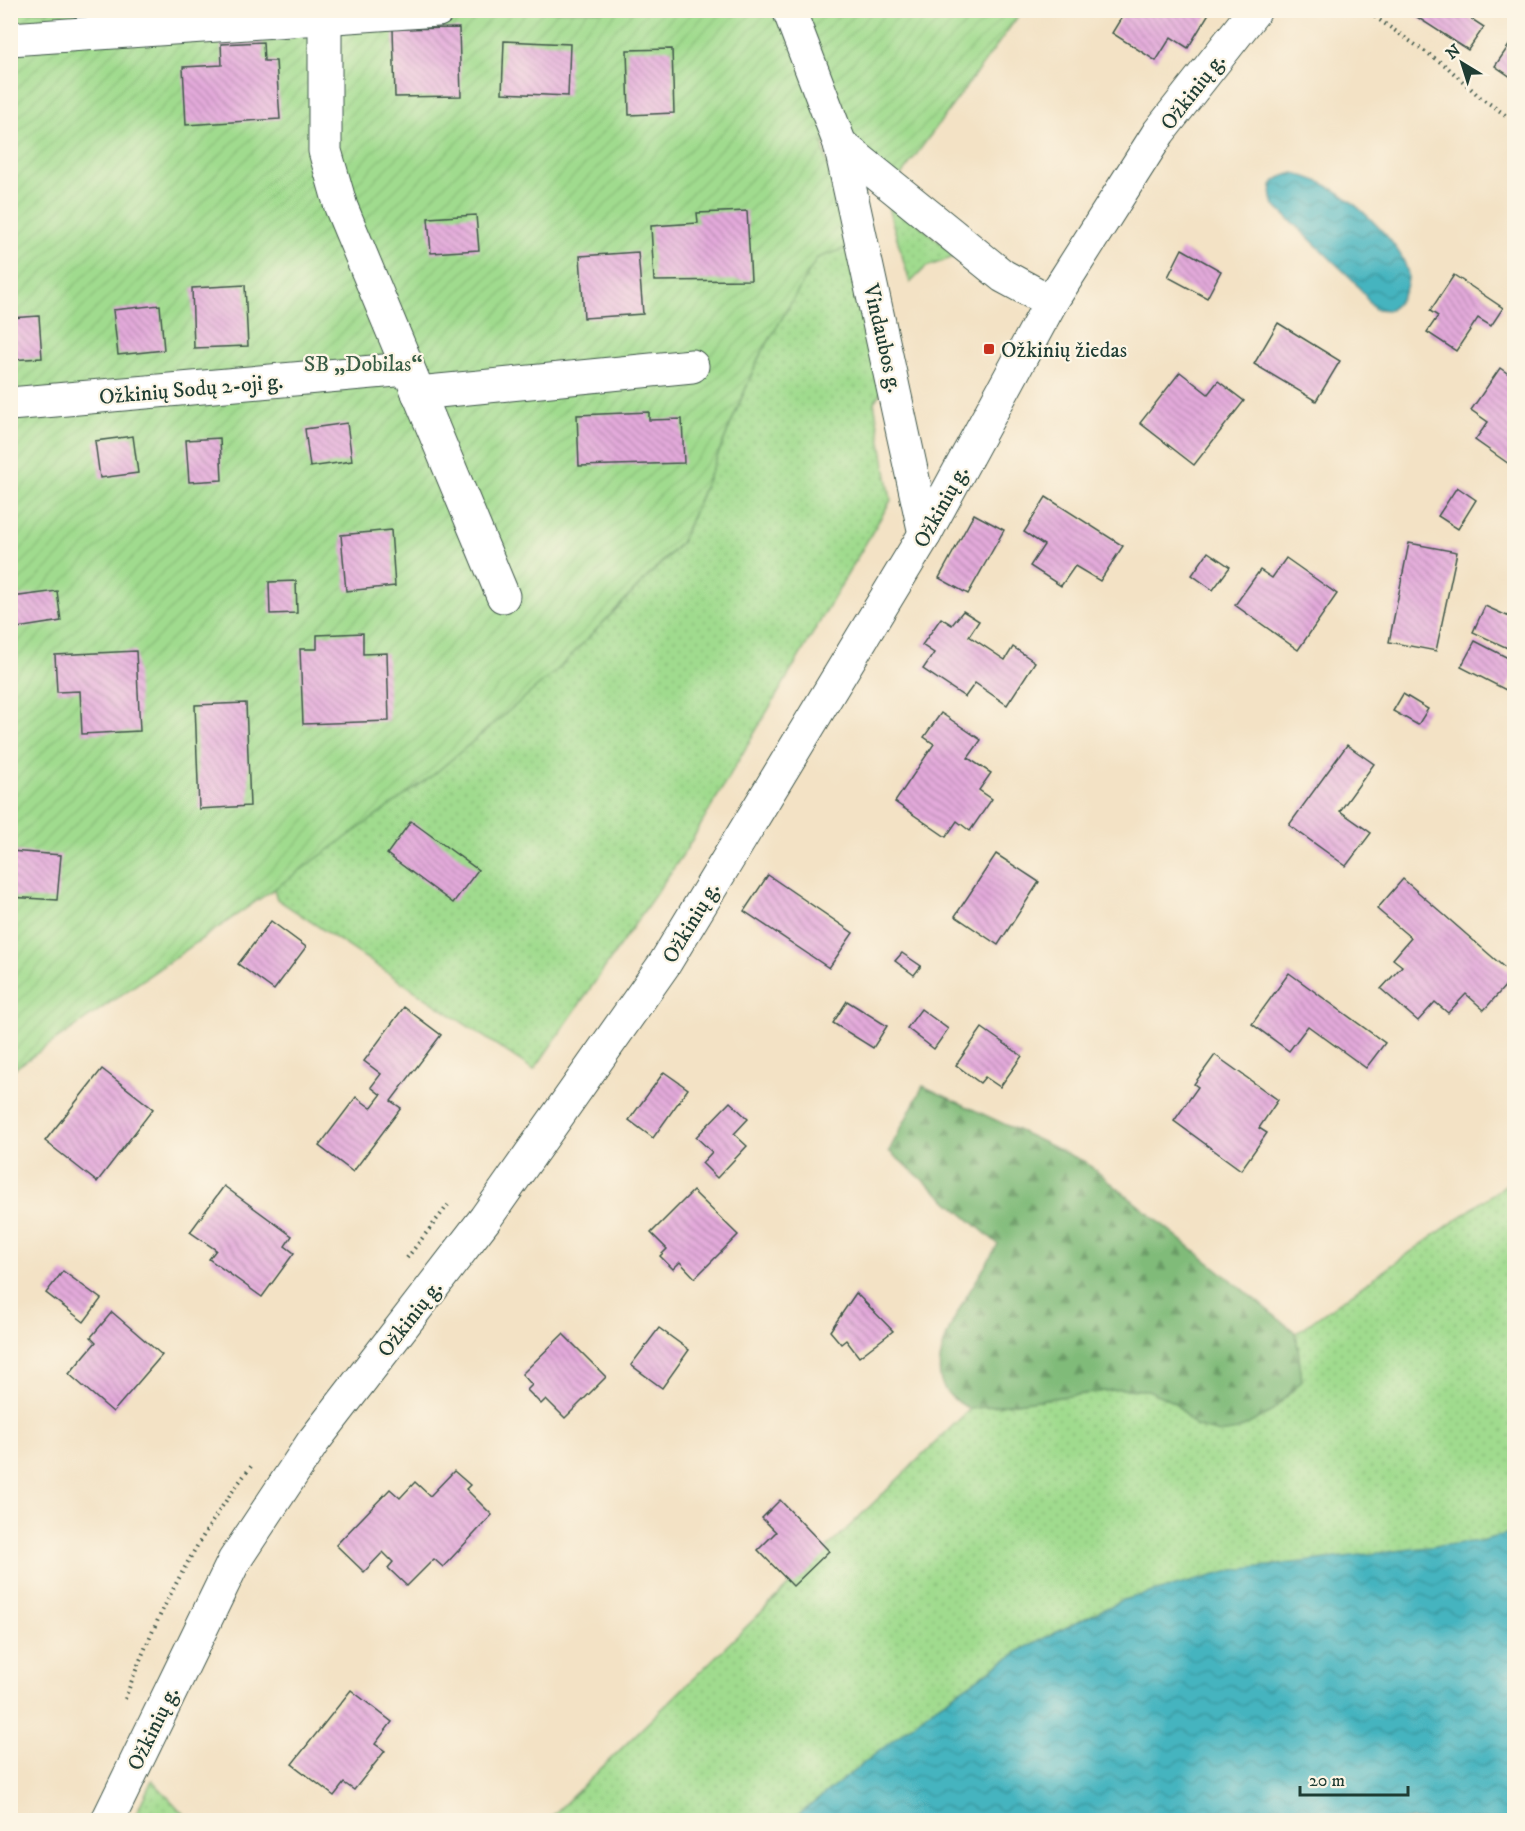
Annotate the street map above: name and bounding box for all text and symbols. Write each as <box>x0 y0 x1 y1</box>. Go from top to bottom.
north arrow <box>1432 33 1492 93</box>
text: N <box>1442 40 1465 64</box>
street label: Ožkinių g. <box>1155 48 1232 136</box>
street label: Vindaubos g. <box>857 280 908 395</box>
place label: Ožkinių žiedas <box>1001 337 1127 364</box>
marker: Ožkinių žiedas <box>982 342 996 356</box>
park label: SB „Dobilas“ <box>304 351 422 378</box>
street label: Ožkinių Sodų 2-oji g. <box>98 368 284 411</box>
street label: Ožkinių g. <box>908 461 975 553</box>
street label: Ožkinių g. <box>657 877 726 968</box>
street label: Ožkinių g. <box>372 1275 449 1363</box>
street label: Ožkinių g. <box>121 1682 185 1775</box>
scale bar <box>1300 1759 1408 1797</box>
text: 20 m <box>1309 1770 1345 1792</box>

